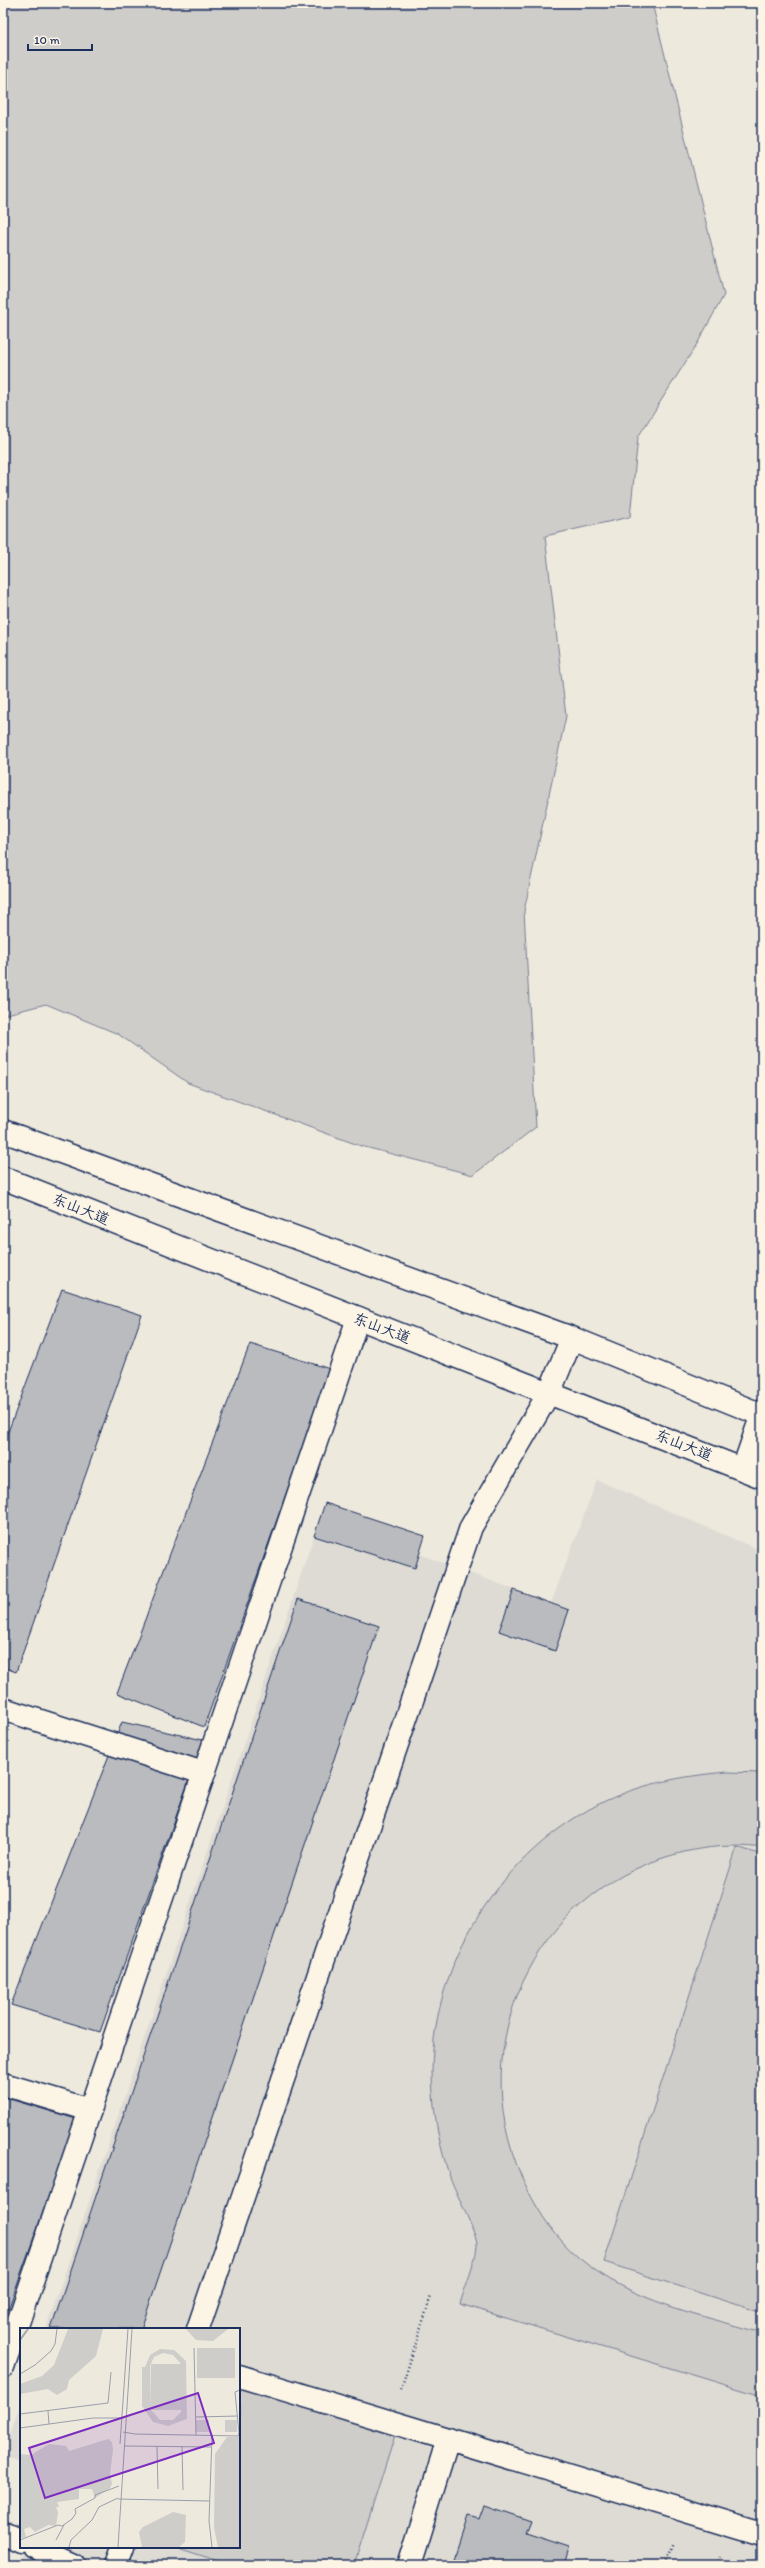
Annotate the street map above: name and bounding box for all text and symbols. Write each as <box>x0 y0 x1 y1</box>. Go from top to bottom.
scale bar <box>28 26 92 52</box>
text: 10 m <box>34 33 60 47</box>
street label: 东山大道 <box>50 1189 112 1229</box>
street label: 东山大道 <box>351 1309 413 1347</box>
street label: 东山大道 <box>653 1425 715 1465</box>
inset map <box>20 2328 240 2548</box>

